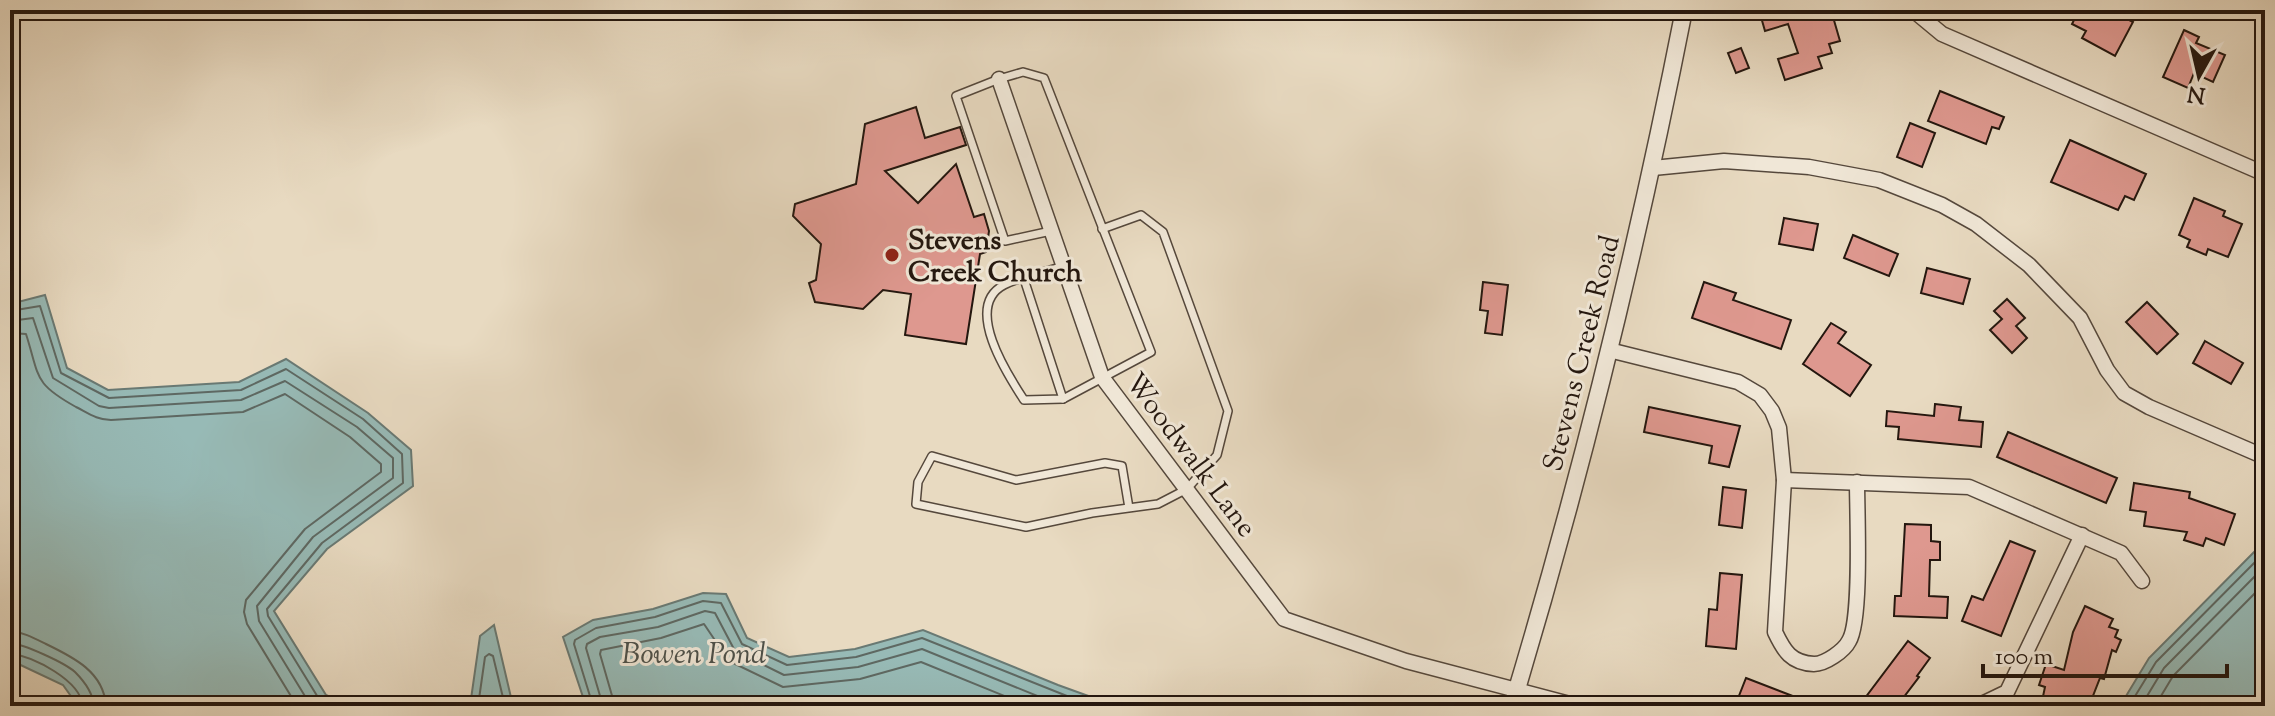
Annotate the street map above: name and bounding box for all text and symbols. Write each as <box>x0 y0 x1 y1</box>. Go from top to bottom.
north arrow <box>2159 36 2239 116</box>
text: N <box>2185 76 2208 110</box>
place label: Stevens Creek Church <box>908 222 1083 294</box>
street label: Stevens Creek Road <box>1534 231 1632 476</box>
marker: Stevens Creek Church <box>883 246 901 264</box>
street label: Woodwalk Lane <box>1114 365 1265 546</box>
scale bar <box>1983 628 2227 678</box>
water label: Bowen Pond <box>622 634 766 677</box>
text: 100 m <box>1995 641 2053 675</box>

